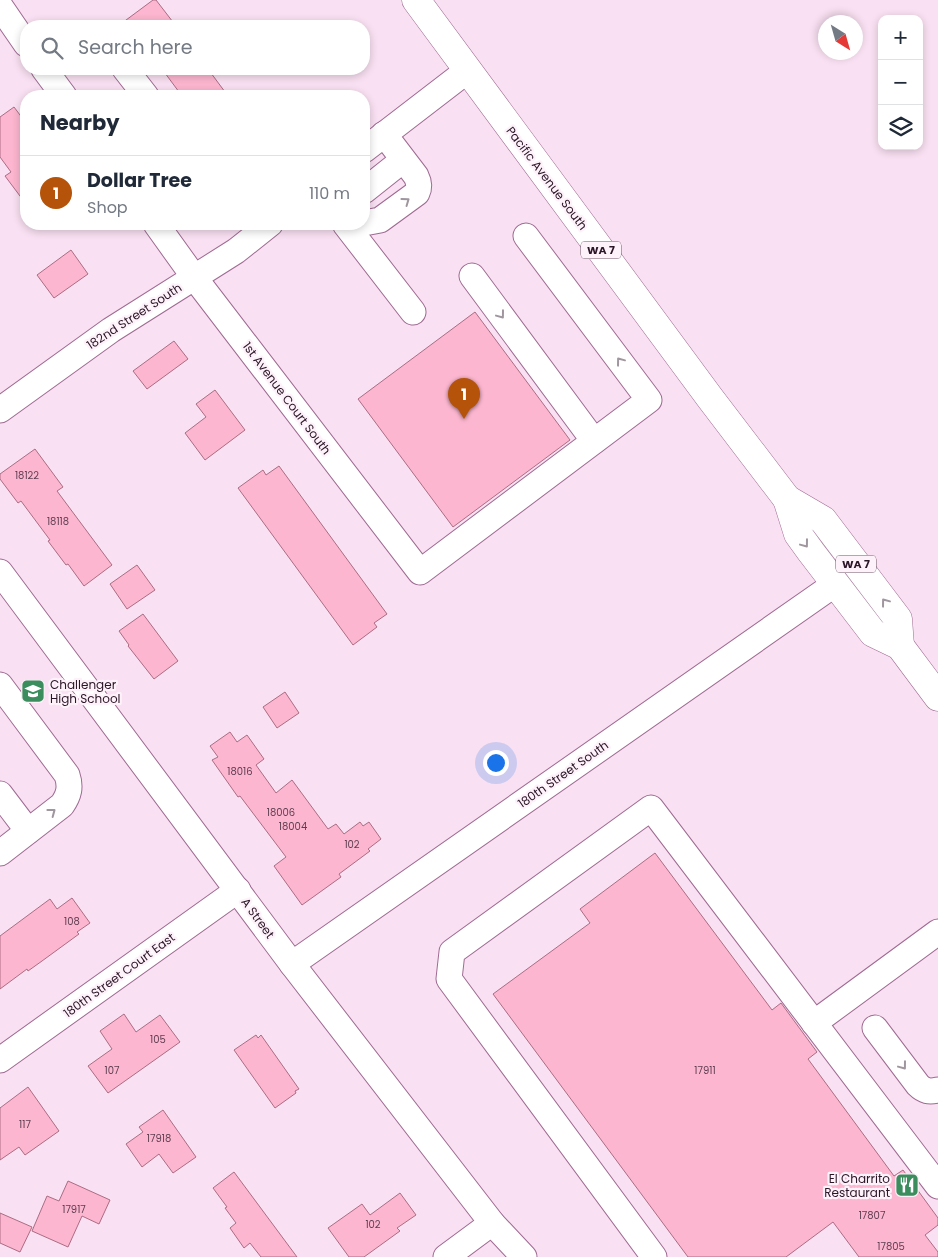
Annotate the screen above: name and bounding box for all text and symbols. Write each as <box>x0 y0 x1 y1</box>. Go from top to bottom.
north arrow <box>818 15 863 60</box>
map controls <box>878 15 923 150</box>
button: + <box>878 15 923 60</box>
search box <box>20 20 370 75</box>
icon: search <box>38 34 66 62</box>
text: Search here <box>78 34 192 61</box>
button: − <box>878 60 923 105</box>
button: layers <box>878 105 923 150</box>
text: Nearby <box>40 108 120 137</box>
street label: Pacific Avenue South <box>502 123 592 233</box>
text: Dollar Tree <box>87 167 192 194</box>
text: 1 <box>53 182 59 205</box>
text: 110 m <box>309 182 350 205</box>
text: Shop <box>87 196 128 219</box>
one-way arrow <box>400 198 410 207</box>
road number: WA 7 <box>581 242 621 258</box>
street label: 182nd Street South <box>83 279 185 353</box>
one-way arrow <box>495 309 504 319</box>
street label: 1st Avenue Court South <box>239 338 335 458</box>
one-way arrow <box>617 357 626 367</box>
pin: 1 <box>448 378 480 419</box>
house number: 18122 <box>15 468 39 483</box>
house number: 18118 <box>47 514 69 529</box>
one-way arrow <box>799 538 807 547</box>
road number: WA 7 <box>836 556 876 572</box>
one-way arrow <box>883 599 891 608</box>
place label: Challenger High School <box>50 676 121 707</box>
school or university icon: Challenger High School <box>20 678 46 704</box>
street label: 180th Street South <box>514 736 612 812</box>
your location <box>483 750 509 776</box>
house number: 18016 <box>227 764 253 779</box>
house number: 18006 <box>267 805 295 820</box>
one-way arrow <box>46 810 55 818</box>
house number: 18004 <box>279 819 307 834</box>
house number: 102 <box>344 837 360 852</box>
street label: A Street <box>237 894 279 942</box>
house number: 108 <box>64 914 80 929</box>
street label: 180th Street Court East <box>60 929 178 1021</box>
house number: 105 <box>150 1032 166 1047</box>
one-way arrow <box>898 1060 906 1069</box>
house number: 107 <box>105 1063 120 1078</box>
house number: 17911 <box>694 1063 716 1078</box>
house number: 117 <box>19 1117 31 1132</box>
house number: 17918 <box>147 1131 171 1146</box>
place label: El Charrito Restaurant <box>824 1170 890 1201</box>
restaurant icon: El Charrito Restaurant <box>894 1172 920 1198</box>
house number: 17917 <box>62 1202 86 1217</box>
house number: 17807 <box>859 1208 886 1223</box>
house number: 102 <box>365 1217 381 1232</box>
house number: 17805 <box>877 1239 905 1254</box>

